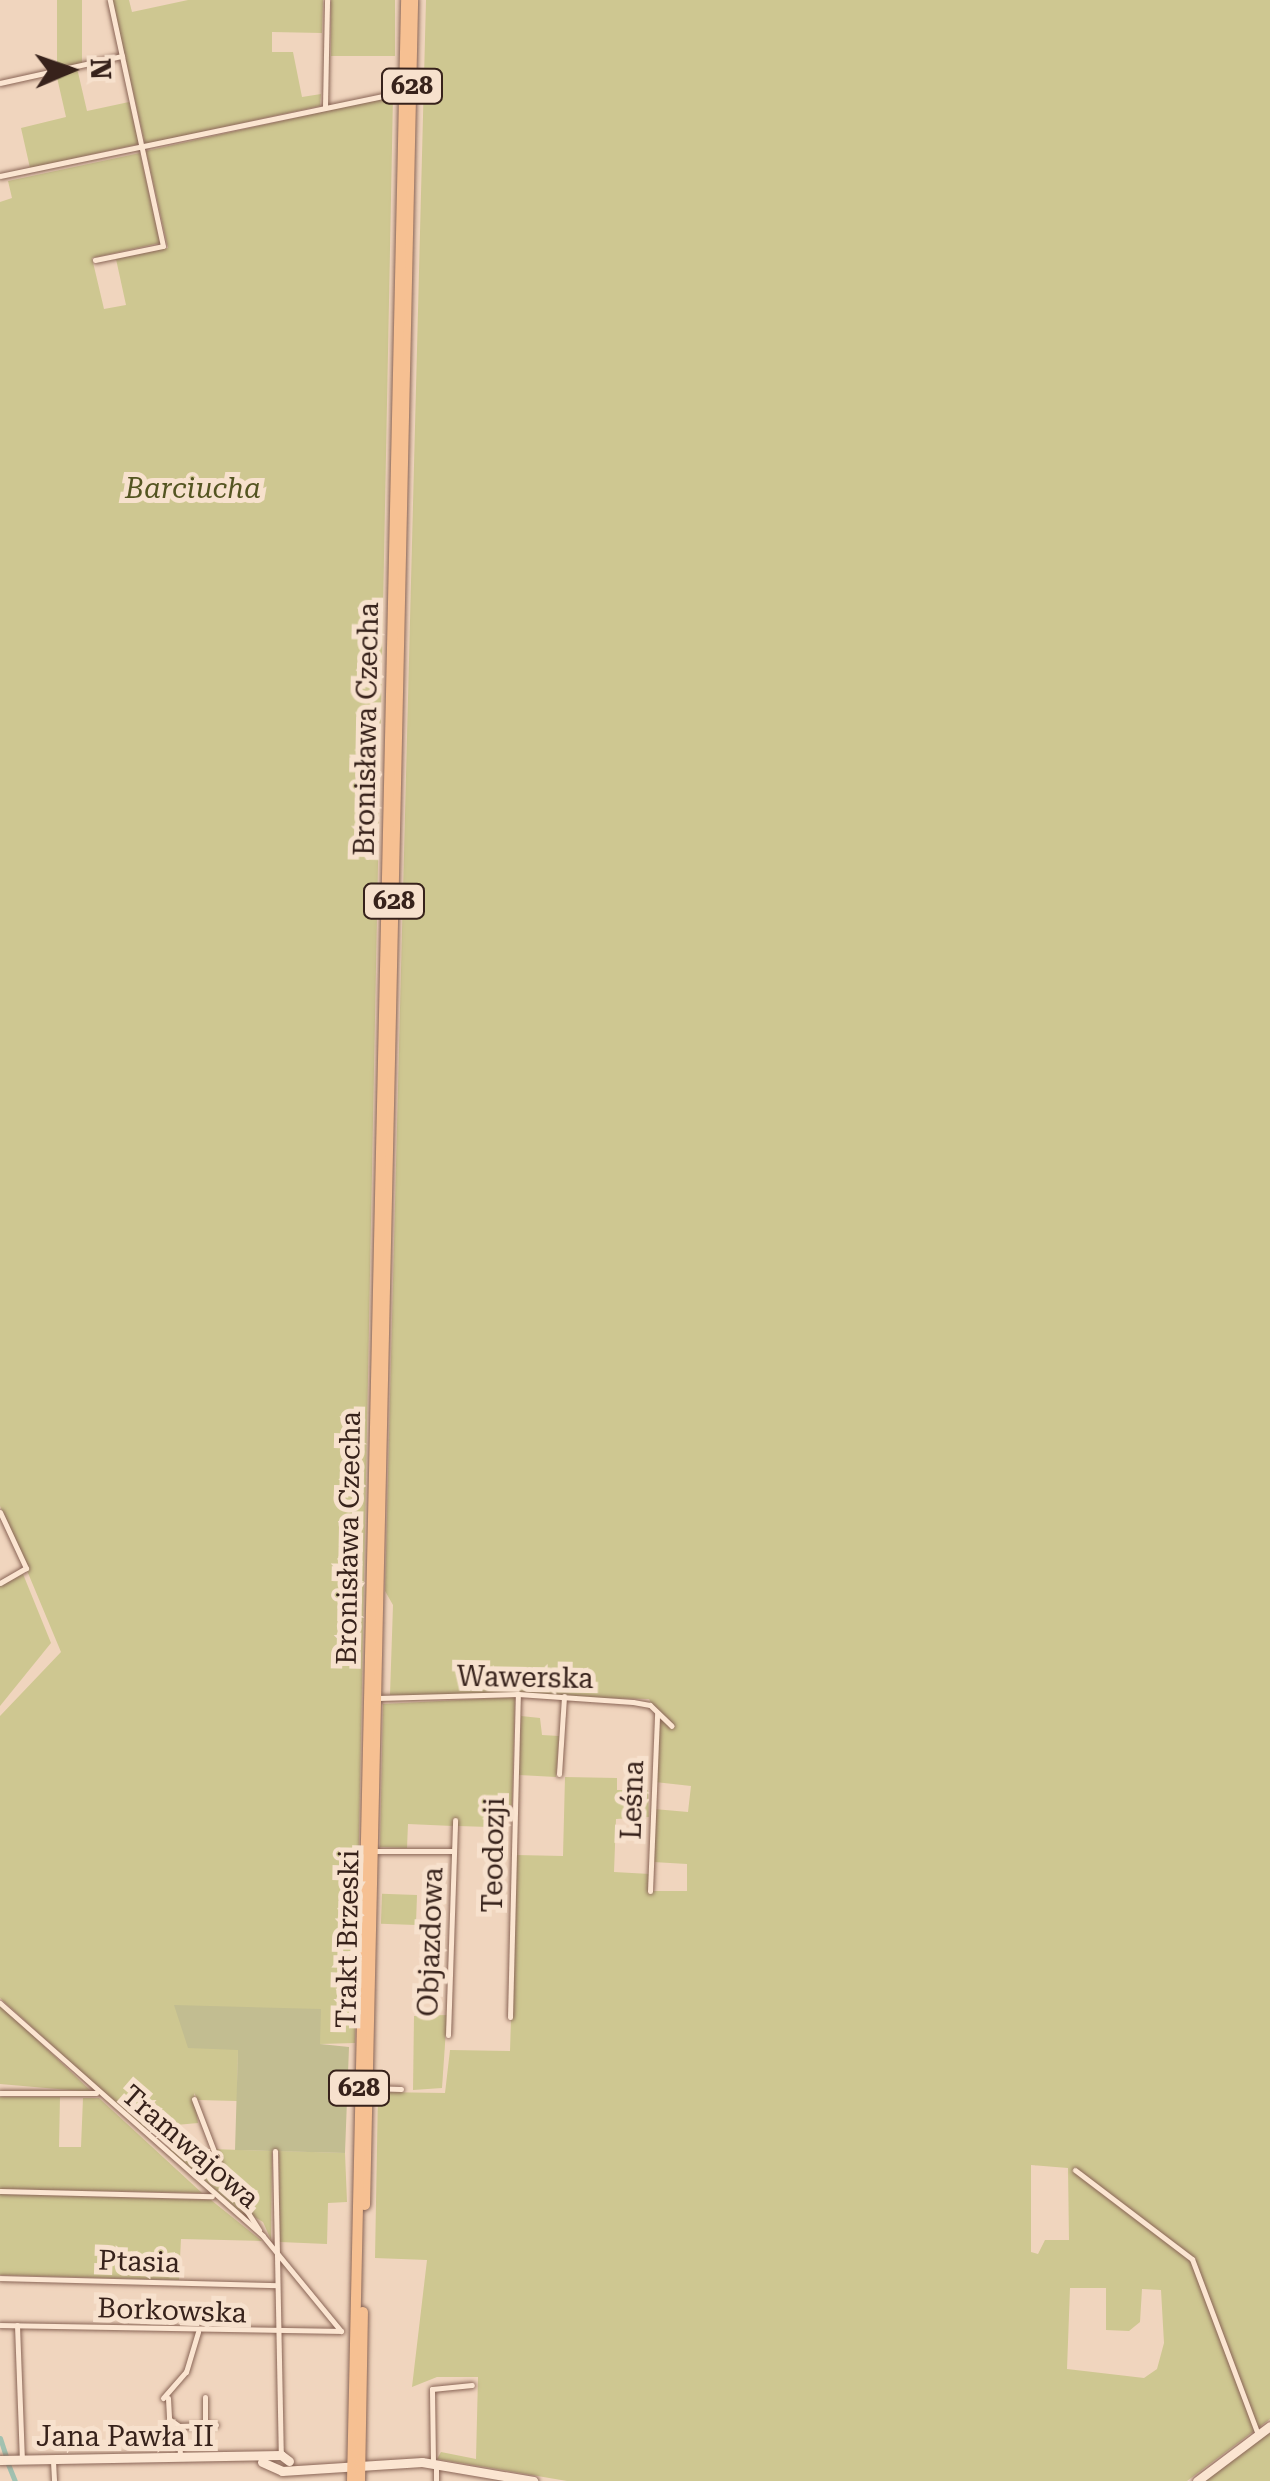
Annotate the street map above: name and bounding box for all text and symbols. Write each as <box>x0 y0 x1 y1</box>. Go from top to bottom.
north arrow <box>20 20 120 120</box>
text: N <box>84 58 117 80</box>
road number: 628 <box>380 66 444 106</box>
park label: Barciucha <box>125 472 261 506</box>
street label: Bronisława Czecha <box>348 602 386 856</box>
road number: 628 <box>362 881 426 921</box>
street label: Bronisława Czecha <box>330 1411 368 1665</box>
street label: Wawerska <box>456 1660 594 1696</box>
street label: Leśna <box>615 1760 651 1840</box>
street label: Teodozji <box>476 1797 512 1913</box>
street label: Trakt Brzeski <box>330 1849 366 2029</box>
street label: Objazdowa <box>412 1867 450 2017</box>
road number: 628 <box>326 2068 392 2108</box>
street label: Tramwajowa <box>114 2078 266 2216</box>
street label: Ptasia <box>98 2244 180 2280</box>
street label: Borkowska <box>97 2292 247 2330</box>
street label: Jana Pawła II <box>36 2420 214 2454</box>

